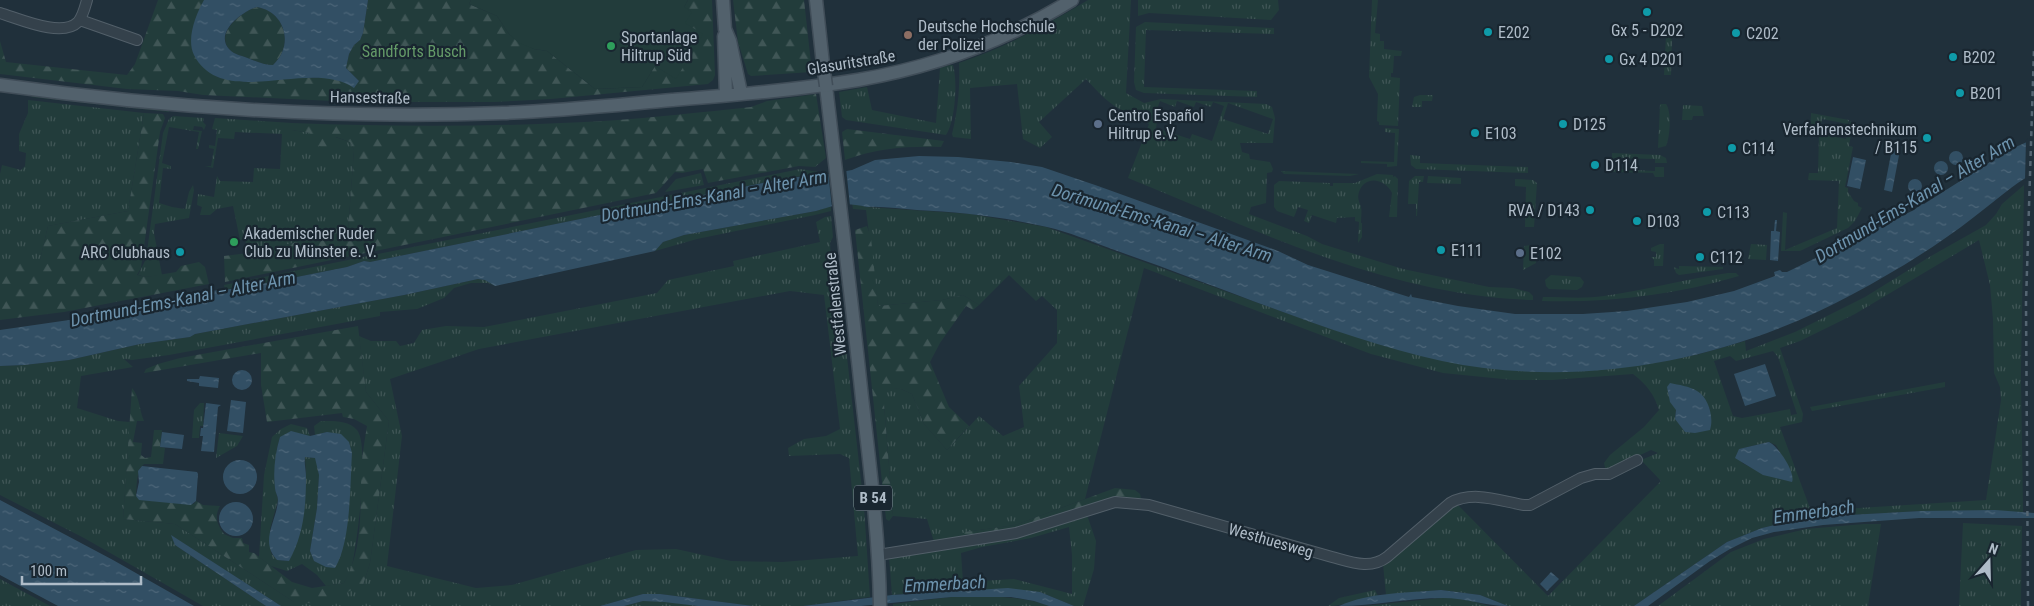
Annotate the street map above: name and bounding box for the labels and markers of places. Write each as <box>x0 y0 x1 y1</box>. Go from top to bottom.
marker: Gx 5 - D202 <box>1641 6 1653 18</box>
place label: Deutsche Hochschule der Polizei <box>918 17 1055 54</box>
place label: Gx 5 - D202 <box>1611 21 1683 40</box>
place label: E202 <box>1498 23 1530 42</box>
place label: C202 <box>1746 24 1779 43</box>
marker: E202 <box>1482 26 1494 38</box>
marker: C202 <box>1730 27 1742 39</box>
place label: Sportanlage Hiltrup Süd <box>621 28 697 65</box>
marker: Deutsche Hochschule der Polizei <box>902 29 914 41</box>
marker: Sportanlage Hiltrup Süd <box>605 40 617 52</box>
place label: B202 <box>1963 48 1996 67</box>
place label: Gx 4 D201 <box>1619 50 1684 69</box>
marker: B202 <box>1947 51 1959 63</box>
marker: Gx 4 D201 <box>1603 53 1615 65</box>
place label: B201 <box>1970 84 2002 103</box>
marker: B201 <box>1954 87 1966 99</box>
place label: Centro Español Hiltrup e.V. <box>1108 106 1204 143</box>
place label: D125 <box>1573 115 1606 134</box>
marker: Centro Español Hiltrup e.V. <box>1092 118 1104 130</box>
marker: D125 <box>1557 118 1569 130</box>
place label: Verfahrenstechnikum / B115 <box>1782 120 1917 157</box>
place label: E103 <box>1485 124 1517 143</box>
marker: E103 <box>1469 127 1481 139</box>
marker: Verfahrenstechnikum / B115 <box>1921 132 1933 144</box>
place label: C114 <box>1742 139 1775 158</box>
marker: C114 <box>1726 142 1738 154</box>
place label: D114 <box>1605 156 1638 175</box>
marker: D114 <box>1589 159 1601 171</box>
place label: RVA / D143 <box>1508 201 1580 220</box>
place label: C113 <box>1717 203 1750 222</box>
marker: RVA / D143 <box>1584 204 1596 216</box>
marker: C113 <box>1701 206 1713 218</box>
place label: D103 <box>1647 212 1680 231</box>
marker: D103 <box>1631 215 1643 227</box>
place label: Akademischer Ruder Club zu Münster e. V. <box>244 224 377 261</box>
marker: Akademischer Ruder Club zu Münster e. V. <box>228 236 240 248</box>
place label: E111 <box>1451 241 1483 260</box>
place label: ARC Clubhaus <box>81 243 170 262</box>
marker: E111 <box>1435 244 1447 256</box>
place label: E102 <box>1530 244 1562 263</box>
marker: ARC Clubhaus <box>174 246 186 258</box>
marker: E102 <box>1514 247 1526 259</box>
place label: C112 <box>1710 248 1743 267</box>
marker: C112 <box>1694 251 1706 263</box>

